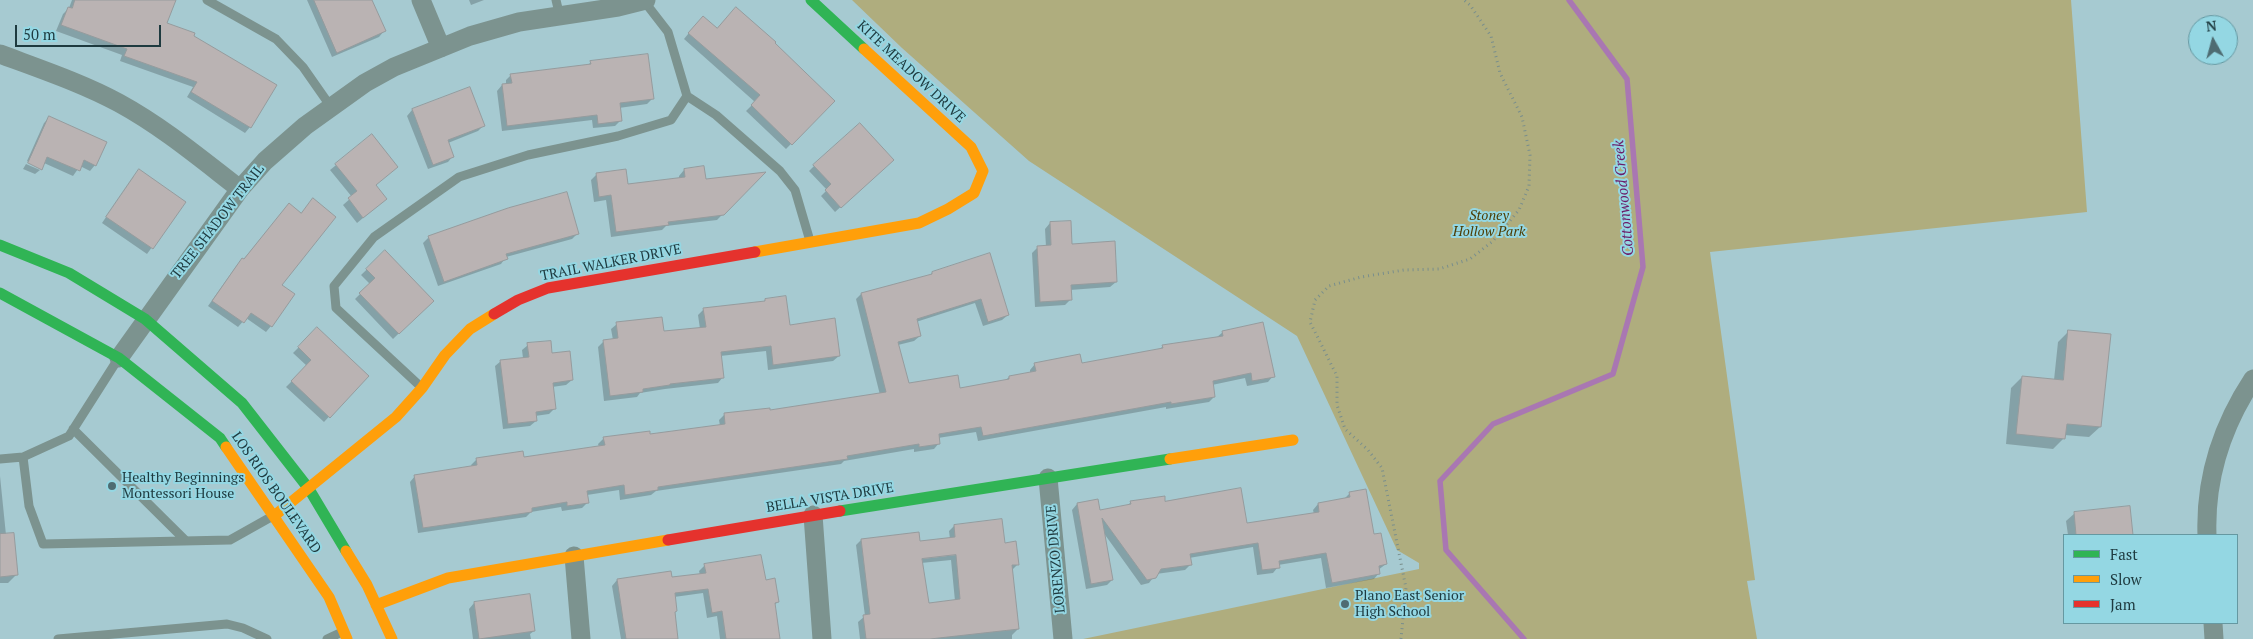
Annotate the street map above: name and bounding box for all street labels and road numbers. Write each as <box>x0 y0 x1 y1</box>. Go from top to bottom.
street label: KITE MEADOW DRIVE <box>853 17 969 127</box>
street label: TREE SHADOW TRAIL <box>168 161 268 283</box>
street label: TRAIL WALKER DRIVE <box>539 241 683 285</box>
street label: LOS RIOS BOULEVARD <box>228 429 324 557</box>
street label: BELLA VISTA DRIVE <box>765 480 895 516</box>
street label: LORENZO DRIVE <box>1043 504 1069 614</box>

